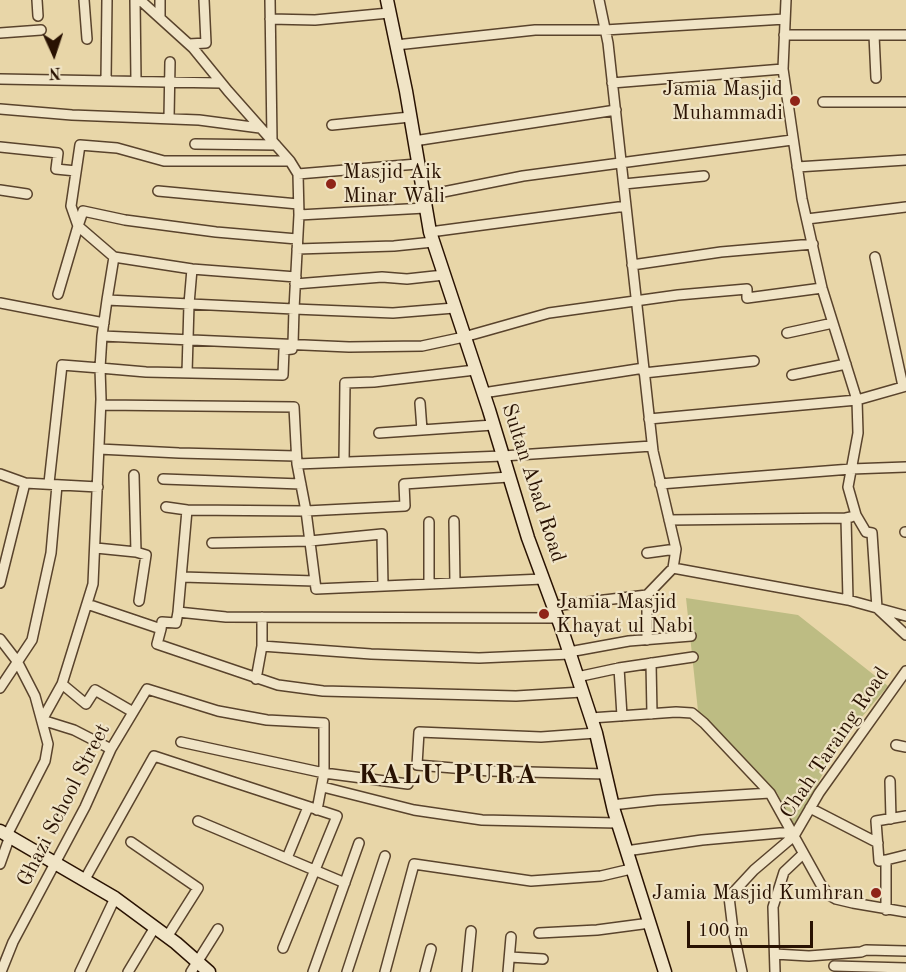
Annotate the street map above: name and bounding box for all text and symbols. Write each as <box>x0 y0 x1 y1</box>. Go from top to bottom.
north arrow <box>24 24 84 84</box>
text: N <box>48 64 61 80</box>
place label: Jamia Masjid Muhammadi <box>662 76 783 126</box>
marker: Jamia Masjid Muhammadi <box>788 94 802 108</box>
place label: Masjid Aik Minar Wali <box>343 159 445 209</box>
marker: Masjid Aik Minar Wali <box>324 177 338 191</box>
street label: Sultan Abad Road <box>495 400 571 566</box>
place label: Jamia Masjid Khayat ul Nabi <box>556 589 693 639</box>
marker: Jamia Masjid Khayat ul Nabi <box>537 607 551 621</box>
street label: Chah Taraing Road <box>775 662 895 824</box>
street label: Ghazi School Street <box>12 719 116 891</box>
district label: KALU PURA <box>358 760 538 792</box>
place label: Jamia Masjid Kumhran <box>652 880 864 906</box>
marker: Jamia Masjid Kumhran <box>869 886 883 900</box>
scale bar <box>690 909 816 947</box>
text: 100 m <box>698 922 749 940</box>

